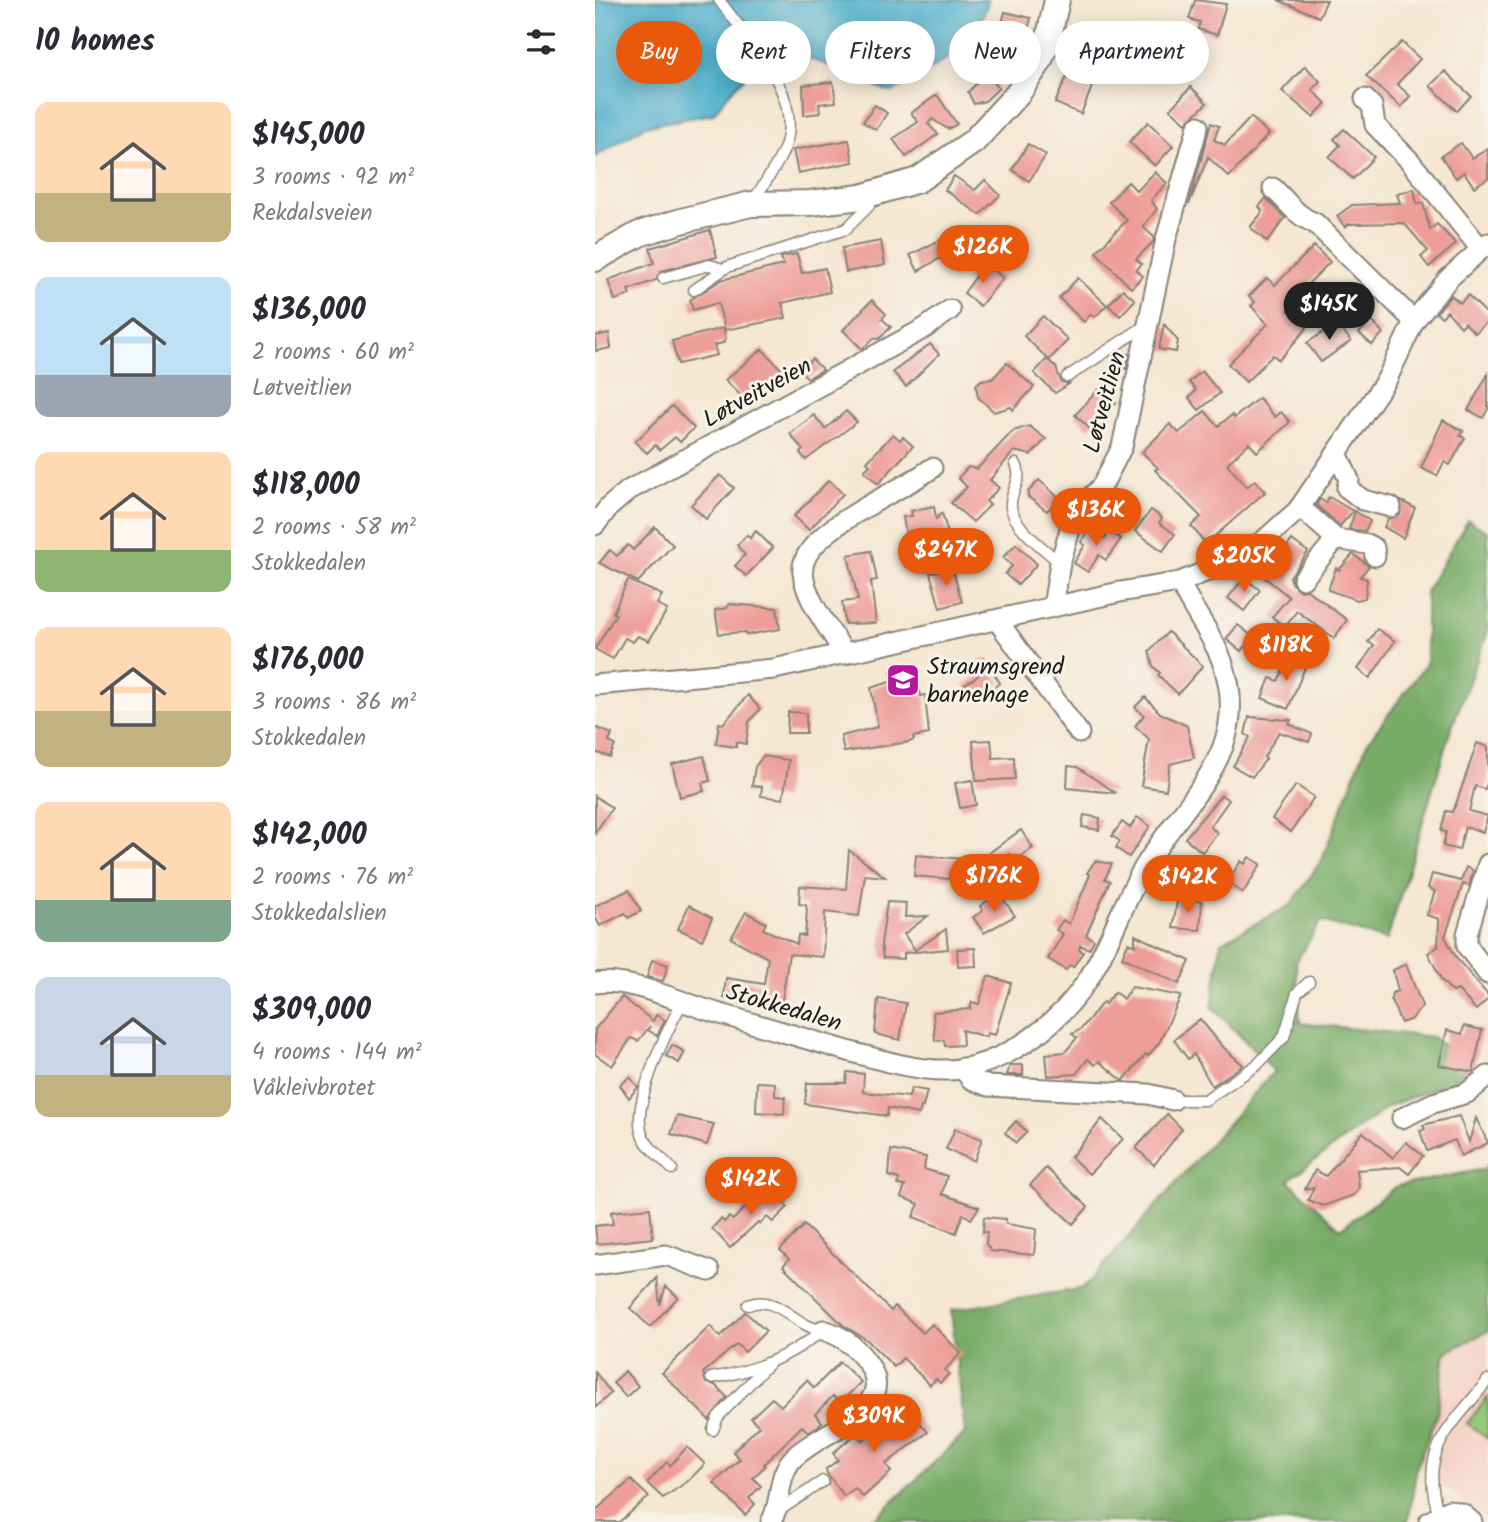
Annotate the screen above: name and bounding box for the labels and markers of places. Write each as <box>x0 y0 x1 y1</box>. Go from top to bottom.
pin: $126K <box>934 226 1032 285</box>
pin: $145K <box>1280 282 1378 342</box>
pin: $136K <box>1047 489 1145 548</box>
pin: $247K <box>897 528 995 588</box>
pin: $205K <box>1195 534 1293 594</box>
pin: $118K <box>1237 624 1335 683</box>
place label: Straumsgrend barnehage <box>927 648 1065 715</box>
school or university icon: Straumsgrend barnehage <box>884 661 922 699</box>
pin: $176K <box>945 855 1043 914</box>
pin: $142K <box>1139 856 1237 915</box>
pin: $142K <box>702 1158 800 1217</box>
pin: $309K <box>825 1394 923 1454</box>

